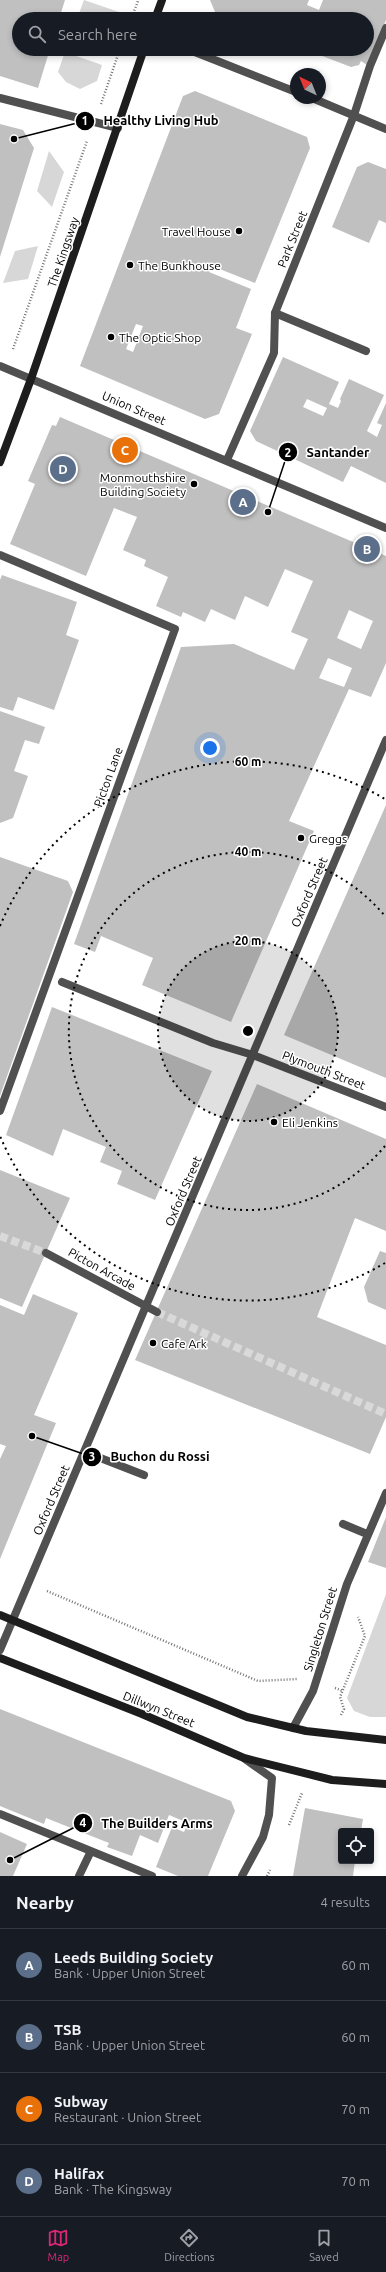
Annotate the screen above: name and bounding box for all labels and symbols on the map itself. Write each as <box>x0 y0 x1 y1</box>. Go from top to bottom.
north arrow <box>290 68 326 104</box>
callout: Healthy Living Hub <box>75 108 227 133</box>
text: Healthy Living Hub <box>103 113 219 127</box>
text: 1 <box>82 114 88 127</box>
street label: Park Street <box>275 208 309 269</box>
street label: The Kingsway <box>45 215 81 289</box>
place label: Travel House <box>162 225 231 238</box>
marker: Travel House <box>234 226 244 236</box>
place label: The Bunkhouse <box>138 259 221 272</box>
marker: The Bunkhouse <box>125 260 135 270</box>
place label: The Optic Shop <box>119 331 201 344</box>
marker: The Optic Shop <box>106 332 116 342</box>
street label: Union Street <box>100 389 168 427</box>
pin: C <box>112 435 138 465</box>
callout: Santander <box>278 440 377 465</box>
text: Santander <box>307 445 370 459</box>
text: 2 <box>285 446 292 459</box>
pin: D <box>50 454 76 484</box>
place label: Monmouthshire Building Society <box>100 471 186 498</box>
marker: Monmouthshire Building Society <box>189 479 199 489</box>
pin: A <box>230 487 256 517</box>
pin: B <box>354 534 380 564</box>
your location <box>200 738 220 758</box>
street label: Picton Lane <box>91 745 125 809</box>
text: 60 m <box>235 755 261 768</box>
place label: Greggs <box>309 832 347 845</box>
marker: Greggs <box>296 833 306 843</box>
text: 40 m <box>235 845 261 858</box>
street label: Oxford Street <box>288 855 330 929</box>
text: 20 m <box>235 934 261 947</box>
centre of rings <box>241 1024 255 1038</box>
street label: Plymouth Street <box>281 1048 368 1092</box>
place label: Eli Jenkins <box>282 1116 338 1129</box>
marker: Eli Jenkins <box>269 1117 279 1127</box>
street label: Oxford Street <box>162 1154 204 1228</box>
street label: Picton Arcade <box>66 1245 138 1293</box>
place label: Cafe Ark <box>161 1337 207 1350</box>
marker: Cafe Ark <box>148 1338 158 1348</box>
callout: Buchon du Rossi <box>82 1444 218 1469</box>
text: Buchon du Rossi <box>110 1449 210 1463</box>
text: 3 <box>89 1450 95 1463</box>
street label: Oxford Street <box>30 1463 72 1537</box>
street label: Singleton Street <box>301 1585 339 1673</box>
street label: Dillwyn Street <box>121 1689 197 1729</box>
callout: The Builders Arms <box>73 1811 220 1836</box>
text: 4 <box>80 1816 87 1829</box>
text: The Builders Arms <box>101 1816 213 1830</box>

